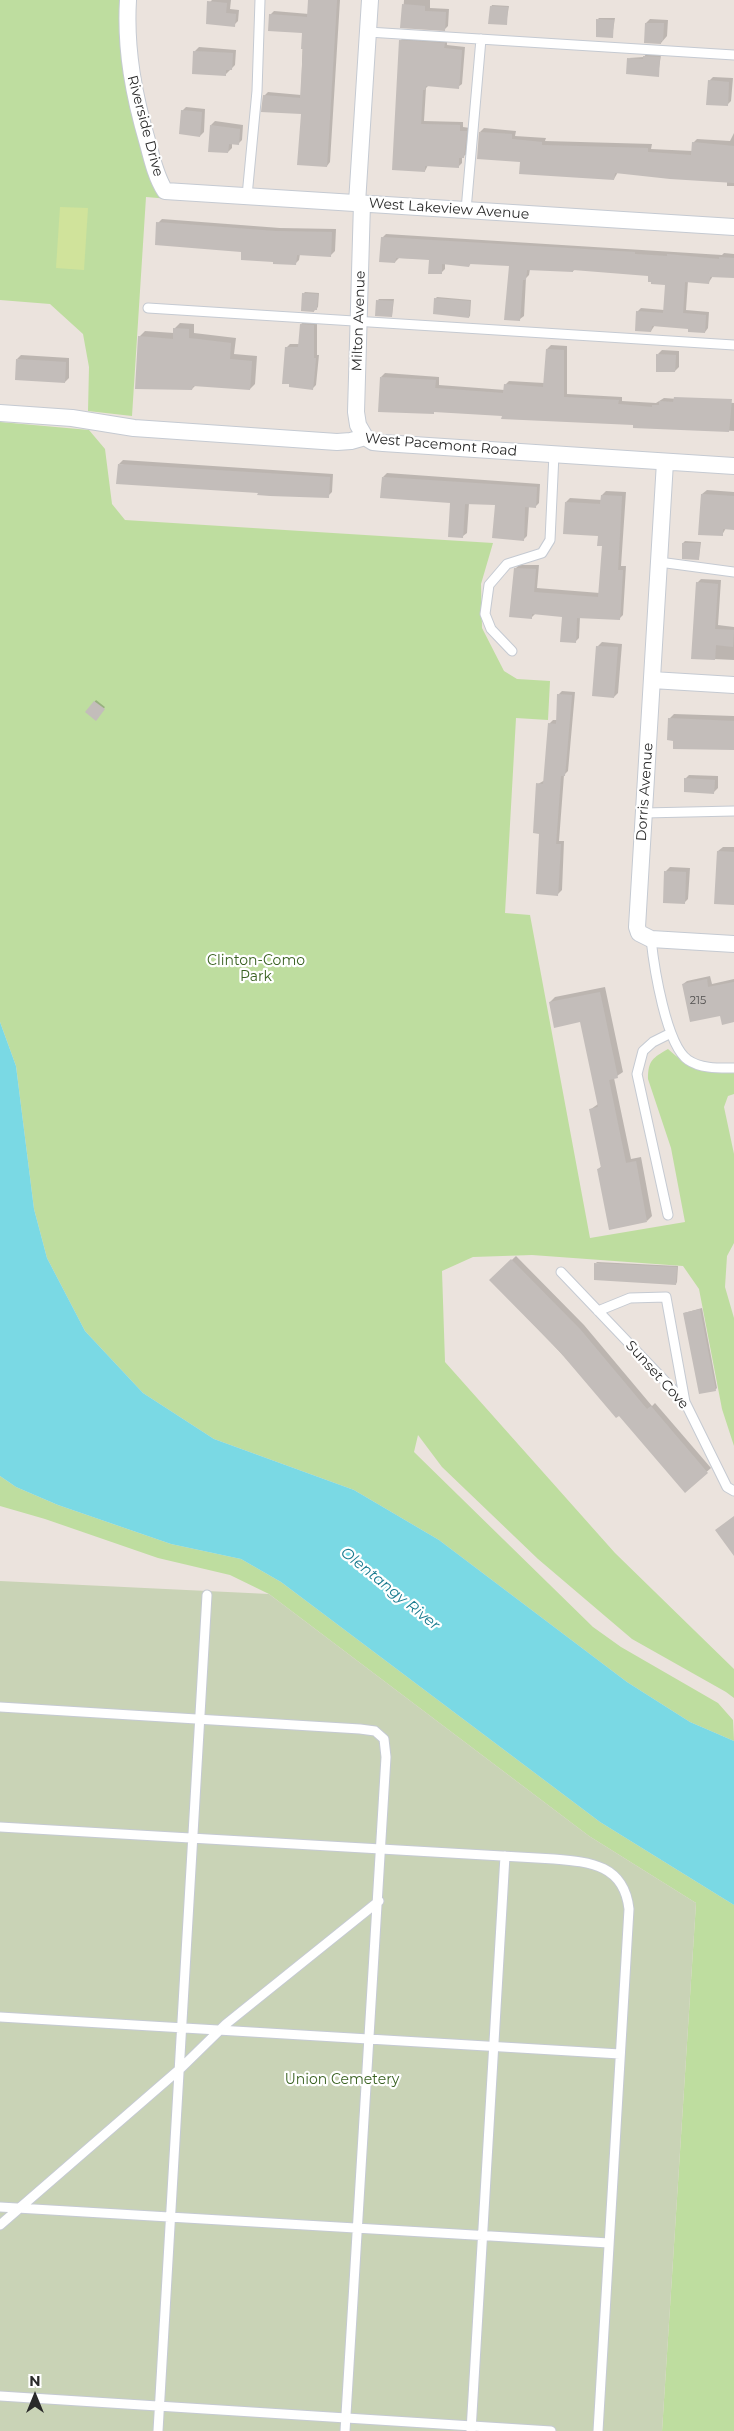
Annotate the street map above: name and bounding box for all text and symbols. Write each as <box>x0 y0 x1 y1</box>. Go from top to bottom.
street label: Riverside Drive <box>123 74 167 178</box>
street label: West Lakeview Avenue <box>368 195 530 223</box>
street label: Milton Avenue <box>349 270 369 372</box>
street label: West Pacemont Road <box>364 430 518 460</box>
street label: Dorris Avenue <box>633 742 657 842</box>
park label: Clinton-Como Park <box>207 953 305 986</box>
house number: 215 <box>690 994 706 1008</box>
street label: Sunset Cove <box>622 1337 692 1413</box>
water label: Olentangy River <box>337 1544 443 1634</box>
park label: Union Cemetery <box>285 2072 399 2088</box>
north arrow <box>10 2371 60 2421</box>
text: N <box>29 2372 41 2390</box>

